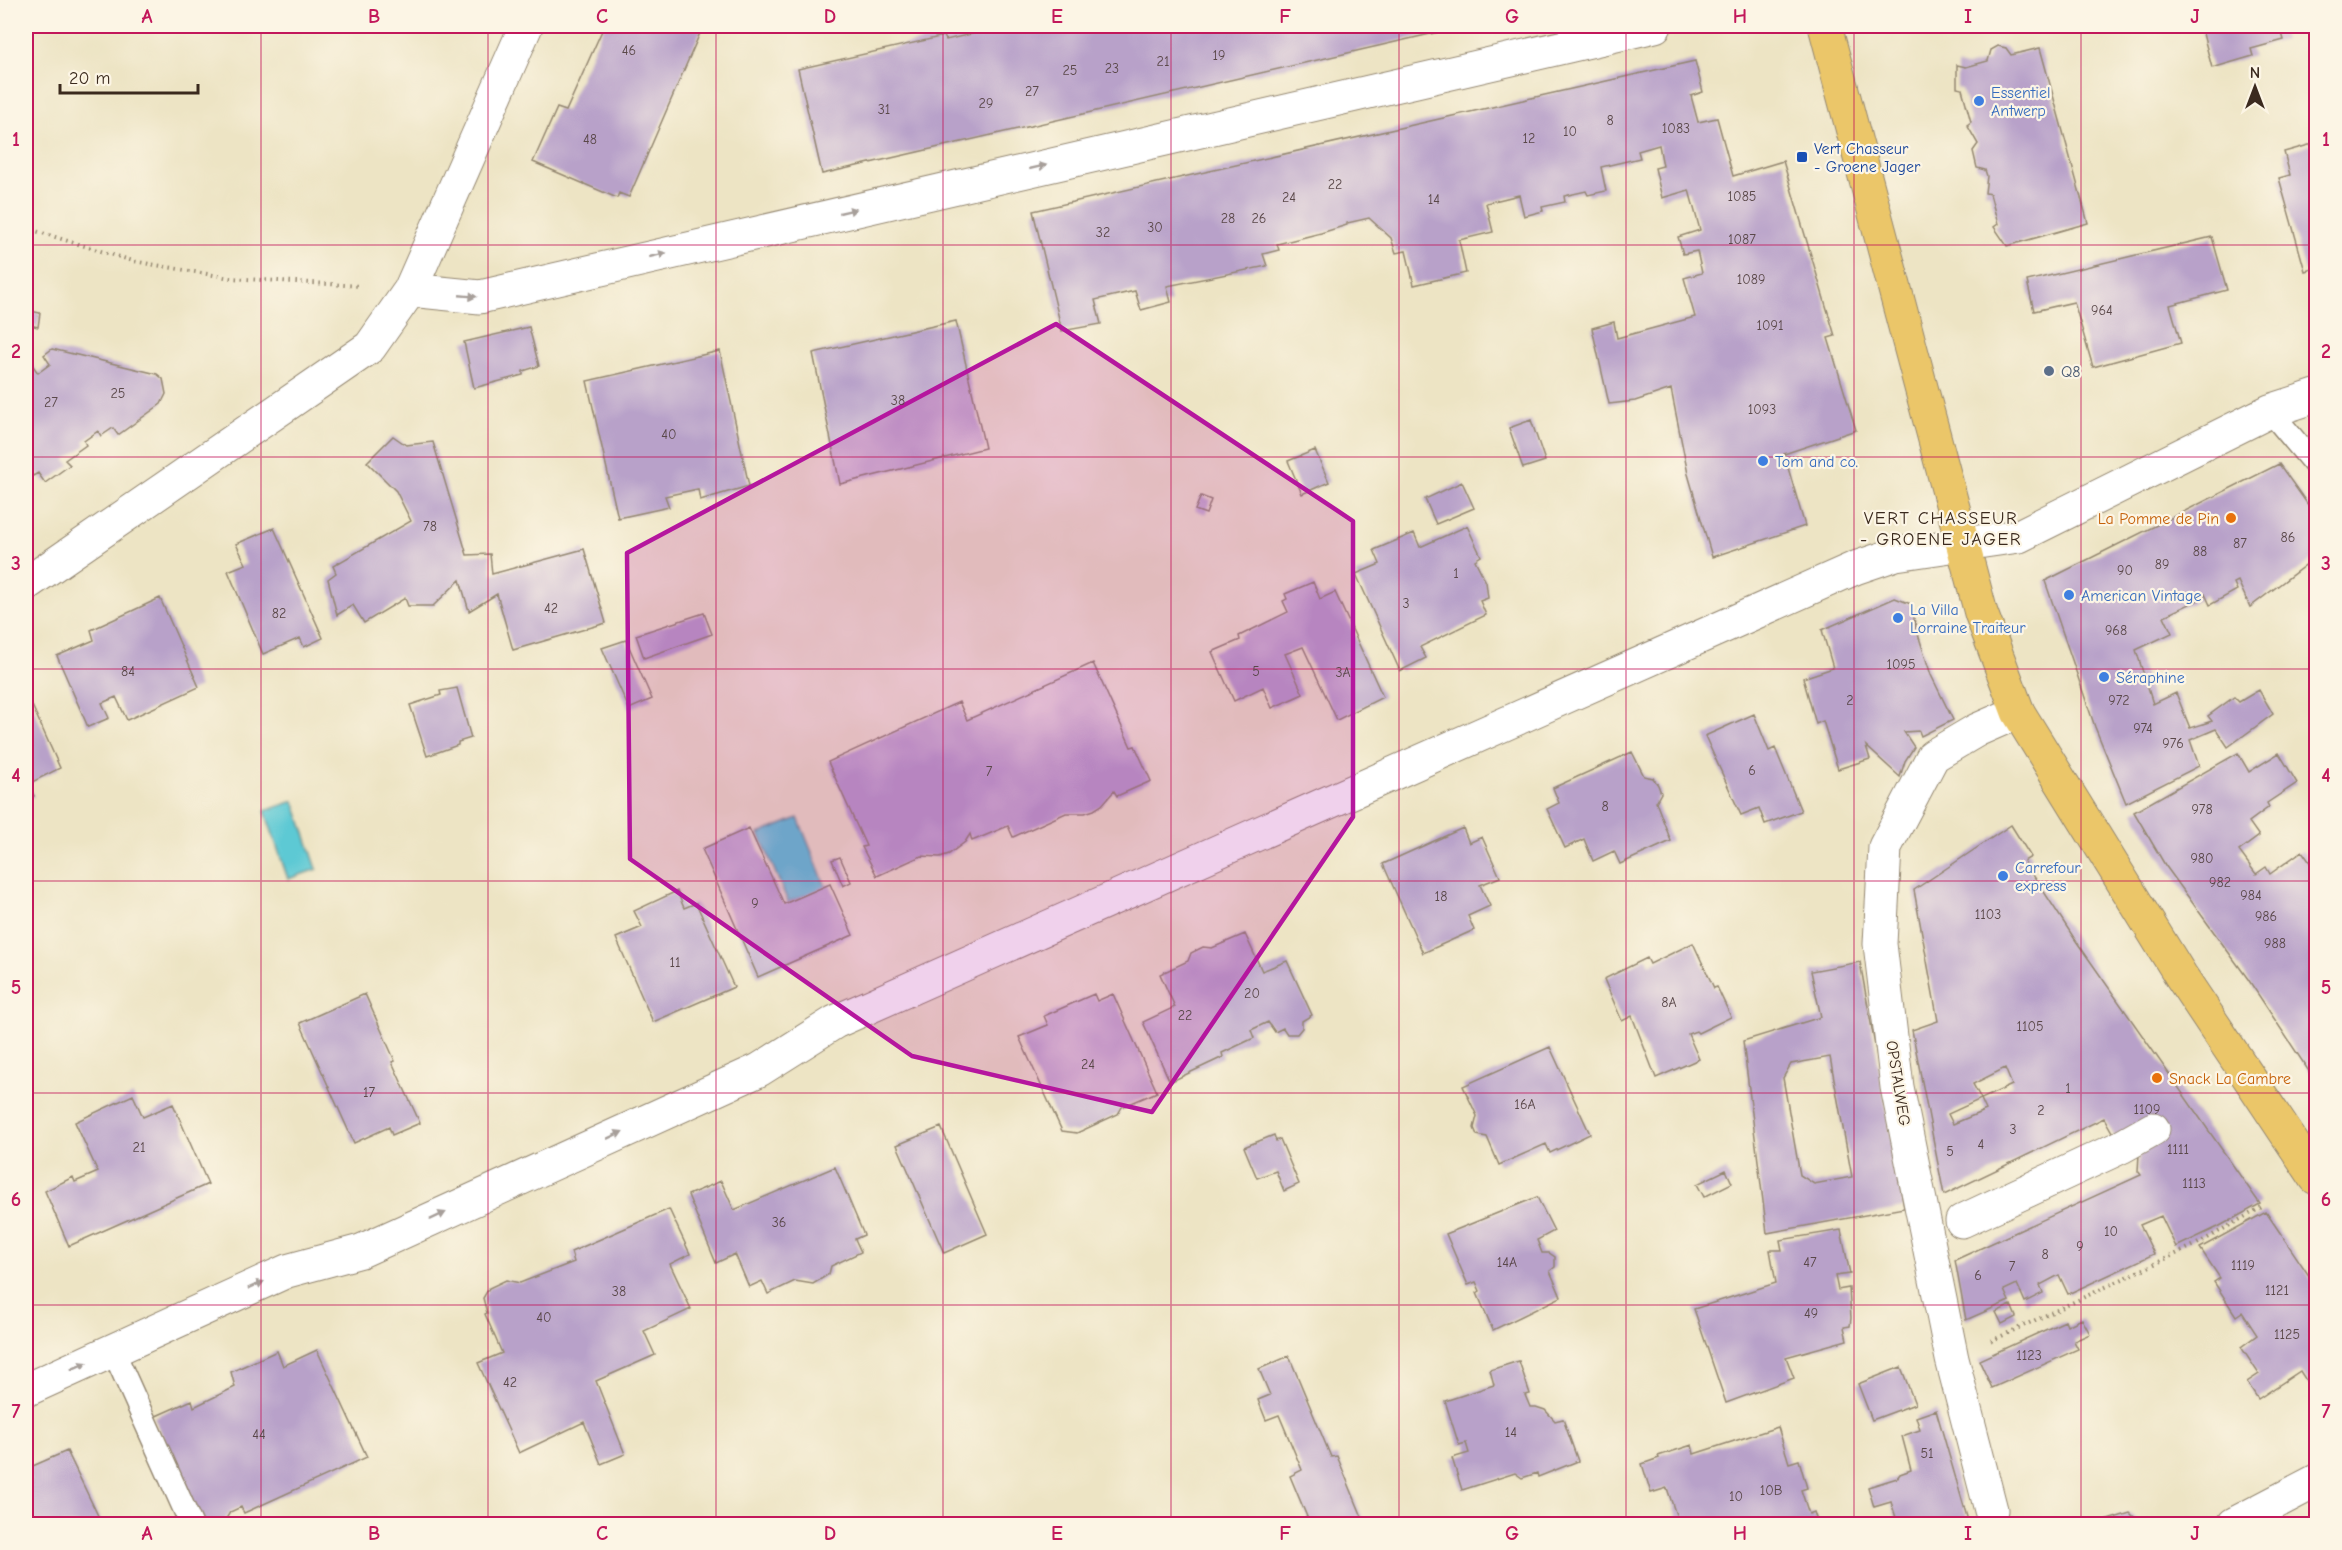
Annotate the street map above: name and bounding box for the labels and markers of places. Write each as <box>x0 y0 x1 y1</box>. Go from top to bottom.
place label: Essentiel Antwerp <box>1991 84 2051 120</box>
marker: Essentiel Antwerp <box>1972 94 1986 108</box>
place label: Vert Chasseur - Groene Jager <box>1814 140 1921 176</box>
marker: Vert Chasseur - Groene Jager <box>1795 150 1809 164</box>
place label: Q8 <box>2061 363 2081 381</box>
marker: Q8 <box>2042 364 2056 378</box>
place label: Tom and co. <box>1775 453 1858 471</box>
marker: Tom and co. <box>1756 454 1770 468</box>
place label: La Pomme de Pin <box>2098 510 2219 528</box>
marker: La Pomme de Pin <box>2224 511 2238 525</box>
place label: American Vintage <box>2081 587 2202 605</box>
marker: American Vintage <box>2062 588 2076 602</box>
place label: La Villa Lorraine Traiteur <box>1910 601 2026 637</box>
marker: La Villa Lorraine Traiteur <box>1891 611 1905 625</box>
place label: Séraphine <box>2116 669 2185 687</box>
marker: Séraphine <box>2097 670 2111 684</box>
place label: Carrefour express <box>2015 859 2081 895</box>
marker: Carrefour express <box>1996 869 2010 883</box>
place label: Snack La Cambre <box>2169 1070 2291 1088</box>
marker: Snack La Cambre <box>2150 1071 2164 1085</box>

